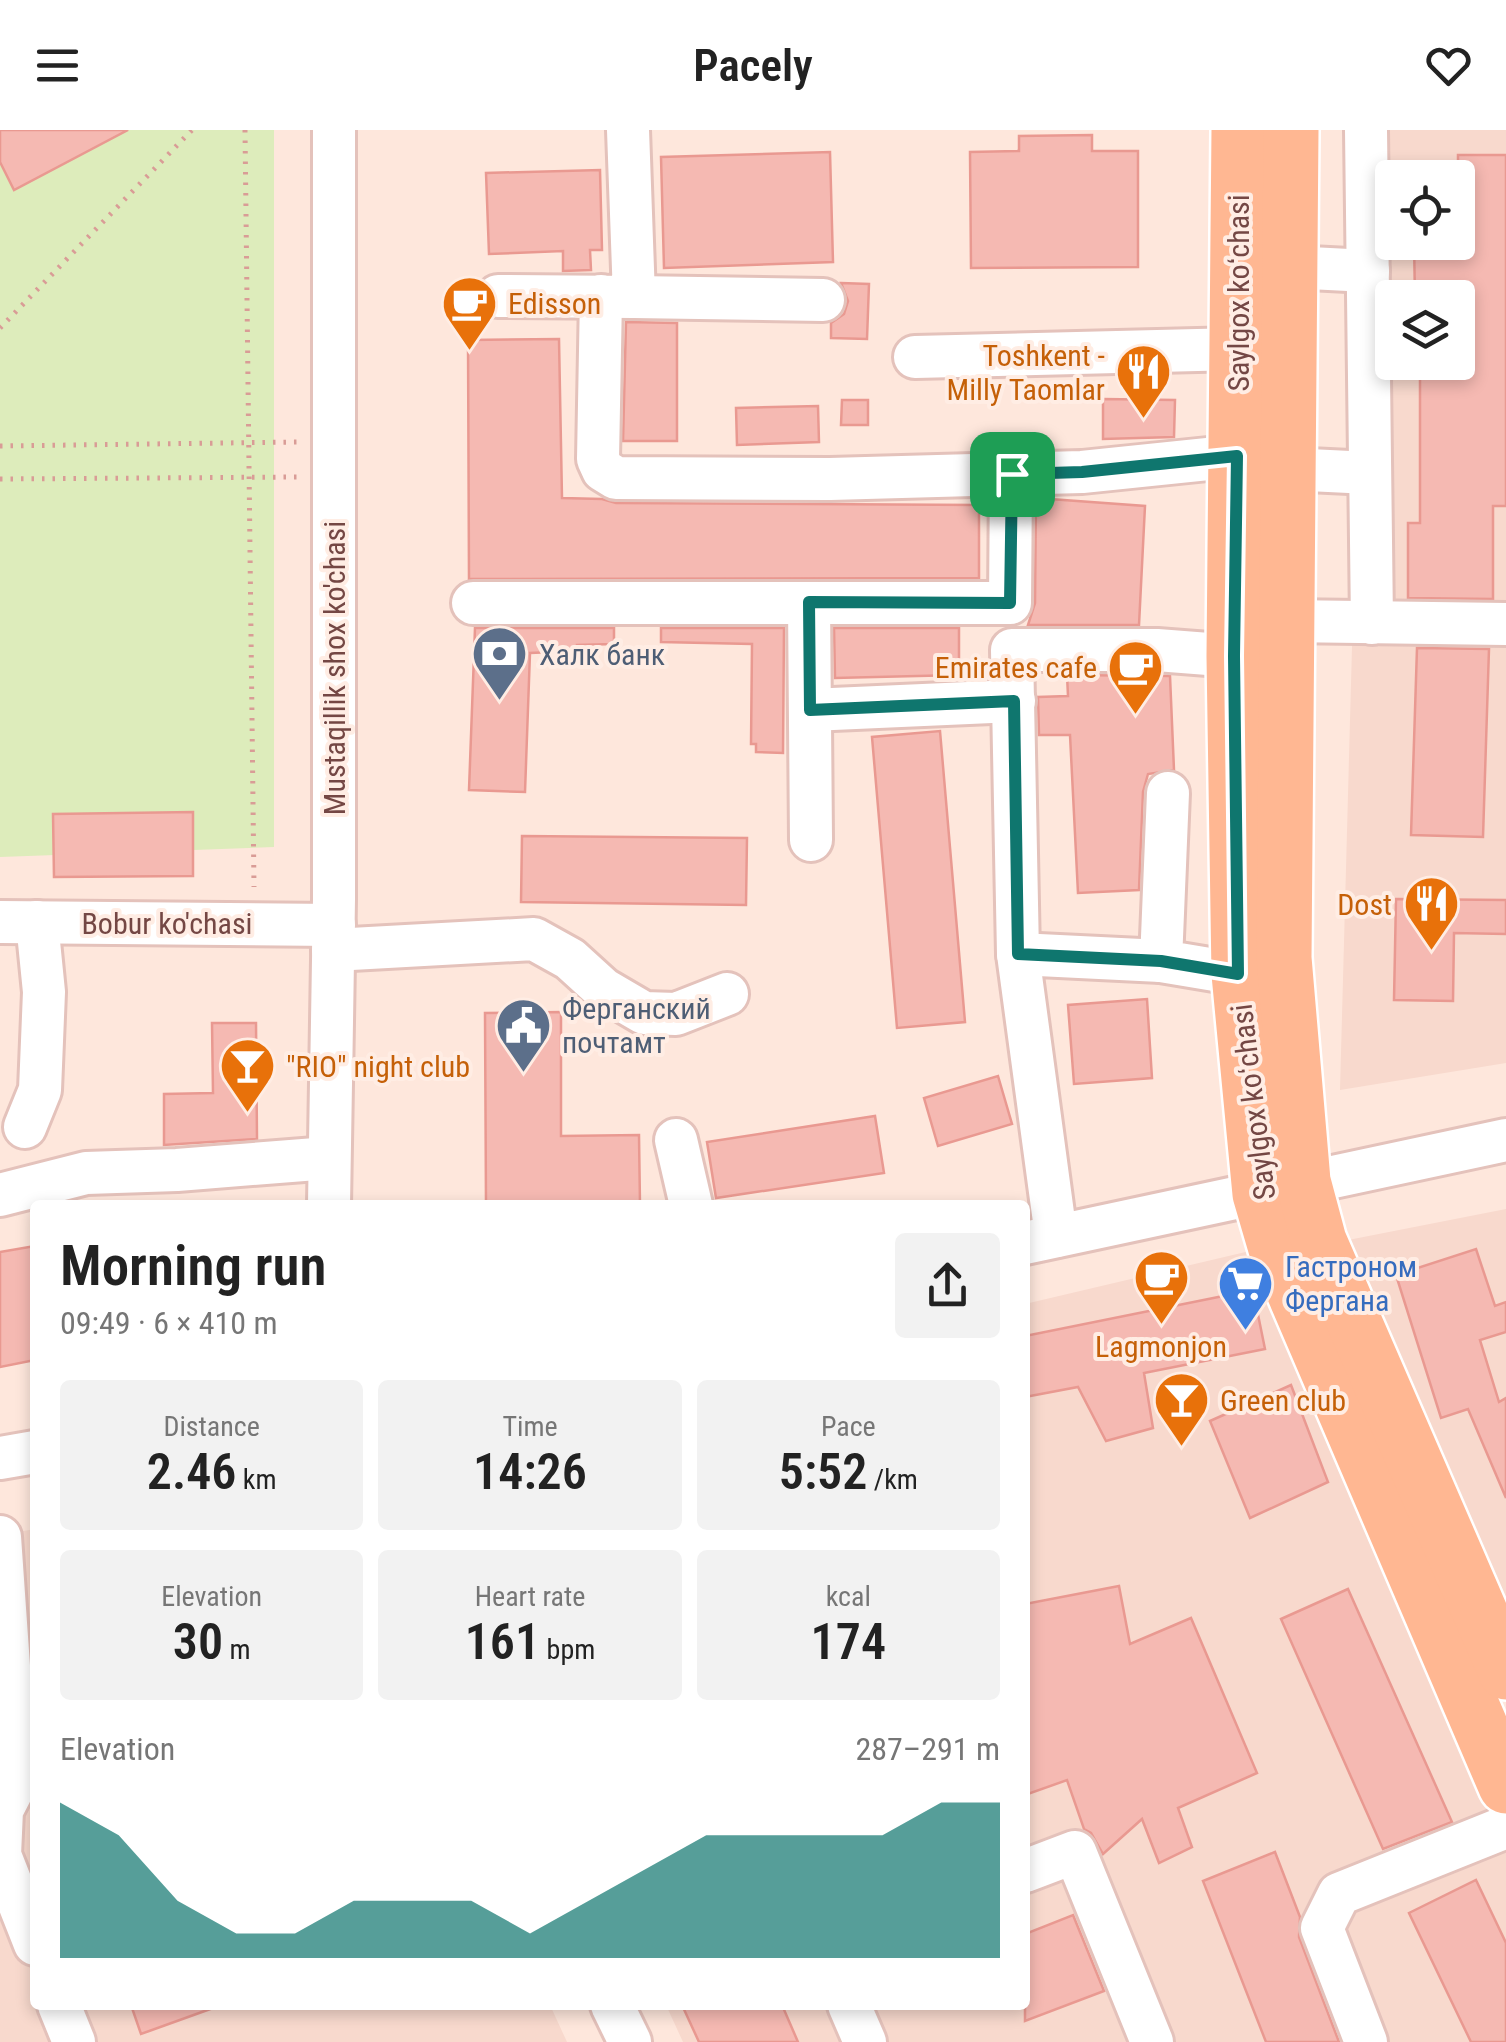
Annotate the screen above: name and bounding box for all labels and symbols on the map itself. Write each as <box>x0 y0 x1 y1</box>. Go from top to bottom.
street label: Saylgox koʻchasi <box>1221 194 1256 392</box>
cafe icon: Edisson <box>439 273 499 352</box>
place label: Edisson <box>508 286 601 321</box>
place label: Toshkent - Milly Taomlar <box>947 338 1105 407</box>
restaurant icon: Toshkent - Milly Taomlar <box>1114 342 1174 421</box>
pin <box>970 432 1055 517</box>
street label: Mustaqillik shox ko'chasi <box>317 521 352 815</box>
bank icon: Халк банк <box>470 624 530 703</box>
place label: Халк банк <box>539 637 665 672</box>
cafe icon: Emirates cafe <box>1106 637 1166 716</box>
place label: Emirates cafe <box>935 650 1097 685</box>
restaurant icon: Dost <box>1401 874 1461 953</box>
place label: Dost <box>1337 887 1392 922</box>
street label: Bobur ko'chasi <box>81 906 253 941</box>
place label: Ферганский почтамт <box>562 991 711 1060</box>
public building icon: Ферганский почтамт <box>493 995 553 1074</box>
street label: Saylgox koʻchasi <box>1224 1002 1282 1202</box>
bar icon: "RIO" night club <box>217 1036 277 1115</box>
place label: "RIO" night club <box>286 1049 470 1084</box>
cafe icon: Lagmonjon <box>1131 1248 1191 1327</box>
place label: Гастроном Фергана <box>1285 1249 1417 1318</box>
supermarket icon: Гастроном Фергана <box>1216 1253 1276 1332</box>
place label: Lagmonjon <box>1095 1329 1227 1364</box>
bar icon: Green club <box>1151 1370 1211 1449</box>
place label: Green club <box>1220 1383 1346 1418</box>

